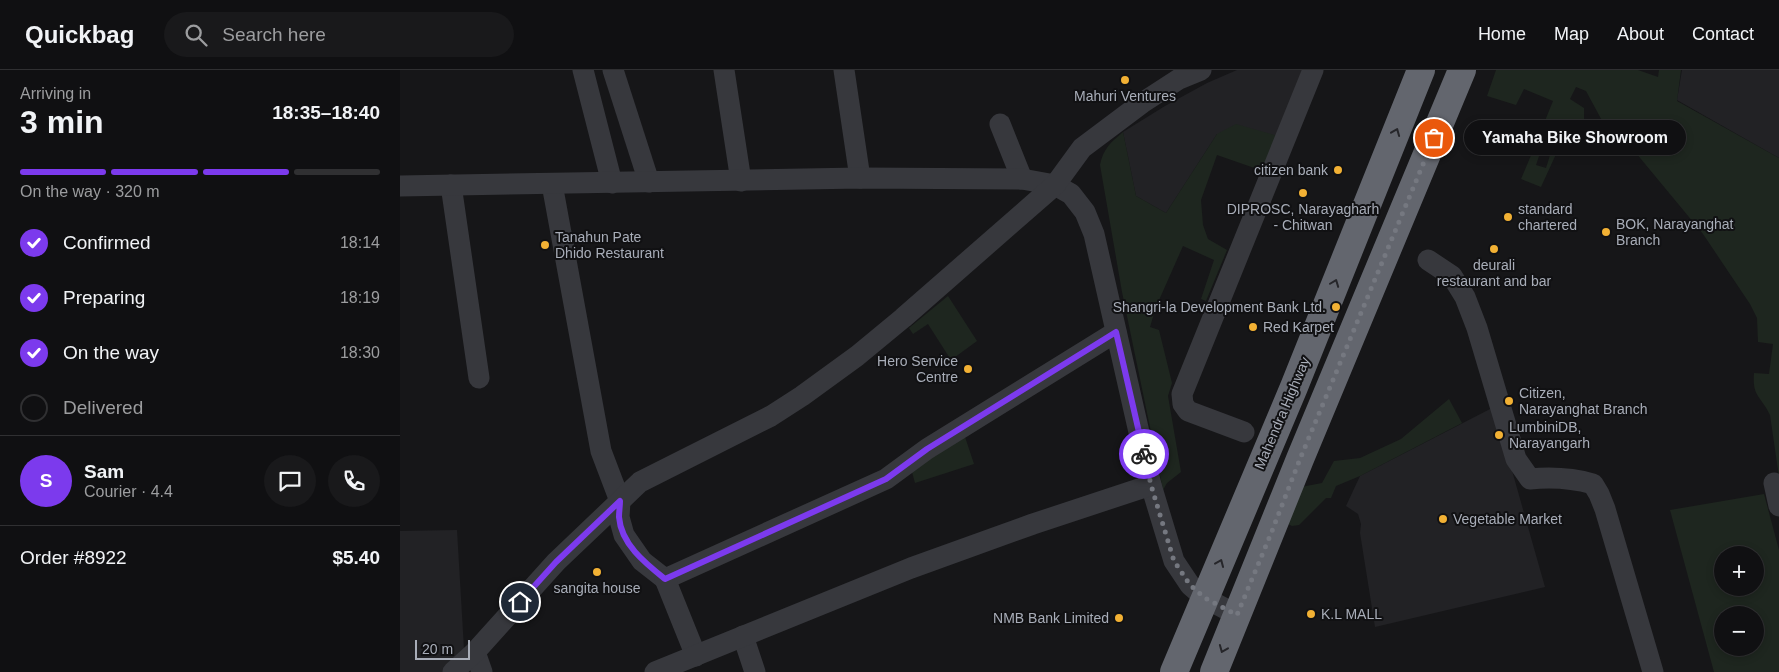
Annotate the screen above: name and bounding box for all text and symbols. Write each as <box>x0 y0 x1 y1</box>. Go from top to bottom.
search box <box>164 12 514 57</box>
text: Quickbag <box>25 21 134 48</box>
icon: search <box>182 21 210 49</box>
text: Search here <box>222 24 326 45</box>
text: Home <box>1478 24 1526 44</box>
text: Map <box>1554 24 1589 44</box>
text: About <box>1617 24 1664 44</box>
text: Contact <box>1692 24 1754 44</box>
marker: Mahuri Ventures <box>1119 74 1131 86</box>
text: Arriving in <box>20 85 91 102</box>
place label: Mahuri Ventures <box>1074 88 1176 104</box>
text: 18:35–18:40 <box>272 102 380 123</box>
text: 3 min <box>20 104 104 140</box>
pin <box>1413 117 1455 159</box>
callout: Yamaha Bike Showroom <box>1464 120 1686 156</box>
icon: bag <box>1420 124 1448 152</box>
one-way arrow <box>1389 128 1400 137</box>
text: Yamaha Bike Showroom <box>1482 129 1668 146</box>
place label: citizen bank <box>1254 162 1329 178</box>
marker: citizen bank <box>1332 164 1344 176</box>
text: On the way · 320 m <box>20 183 160 200</box>
marker: DIPROSC, Narayagharh - Chitwan <box>1297 187 1309 199</box>
place label: DIPROSC, Narayagharh - Chitwan <box>1227 201 1379 233</box>
place label: standard chartered <box>1518 201 1577 233</box>
marker: standard chartered <box>1502 211 1514 223</box>
place label: BOK, Narayanghat Branch <box>1616 216 1734 248</box>
marker: BOK, Narayanghat Branch <box>1600 226 1612 238</box>
icon: check <box>20 229 48 257</box>
place label: Tanahun Pate Dhido Restaurant <box>555 229 664 261</box>
text: Confirmed <box>63 232 151 253</box>
text: 18:14 <box>340 234 380 251</box>
marker: Tanahun Pate Dhido Restaurant <box>539 239 551 251</box>
marker: deurali restaurant and bar <box>1488 243 1500 255</box>
place label: deurali restaurant and bar <box>1437 257 1552 289</box>
one-way arrow <box>1329 279 1339 288</box>
icon: check <box>20 284 48 312</box>
text: Preparing <box>63 287 145 308</box>
text: 18:19 <box>340 289 380 306</box>
place label: Shangri-la Development Bank Ltd. <box>1113 299 1326 315</box>
marker: Shangri-la Development Bank Ltd. <box>1330 301 1342 313</box>
place label: Red Karpet <box>1263 319 1334 335</box>
marker: Red Karpet <box>1247 321 1259 333</box>
icon: check <box>20 339 48 367</box>
text: On the way <box>63 342 159 363</box>
text: 18:30 <box>340 344 380 361</box>
place label: Hero Service Centre <box>877 353 958 385</box>
street label: Mahendra Highway <box>1251 354 1313 472</box>
marker: Hero Service Centre <box>962 363 974 375</box>
place label: Citizen, Narayanghat Branch <box>1519 385 1647 417</box>
marker: Citizen, Narayanghat Branch <box>1503 395 1515 407</box>
text: Delivered <box>63 397 143 418</box>
place label: LumbiniDB, Narayangarh <box>1509 419 1590 451</box>
courier <box>1119 429 1169 479</box>
marker: LumbiniDB, Narayangarh <box>1493 429 1505 441</box>
icon: bike <box>1130 440 1158 468</box>
button: chat <box>264 455 316 507</box>
button: phone <box>328 455 380 507</box>
text: Sam <box>84 461 124 482</box>
text: S <box>40 470 52 491</box>
text: Courier · 4.4 <box>84 483 173 500</box>
place label: Vegetable Market <box>1453 511 1562 527</box>
marker: Vegetable Market <box>1437 513 1449 525</box>
map controls <box>1714 546 1764 656</box>
button: + <box>1714 546 1764 596</box>
text: Order #8922 <box>20 547 127 568</box>
text: $5.40 <box>332 547 380 568</box>
one-way arrow <box>1214 559 1224 567</box>
marker: sangita house <box>591 566 603 578</box>
place label: sangita house <box>553 580 641 596</box>
pin <box>499 581 541 623</box>
icon: home <box>506 588 534 616</box>
place label: K.L MALL <box>1321 606 1382 622</box>
button: − <box>1714 606 1764 656</box>
marker: K.L MALL <box>1305 608 1317 620</box>
place label: NMB Bank Limited <box>993 610 1109 626</box>
marker: NMB Bank Limited <box>1113 612 1125 624</box>
scale bar <box>415 637 470 660</box>
text: 20 m <box>422 641 453 657</box>
one-way arrow <box>1219 644 1230 653</box>

